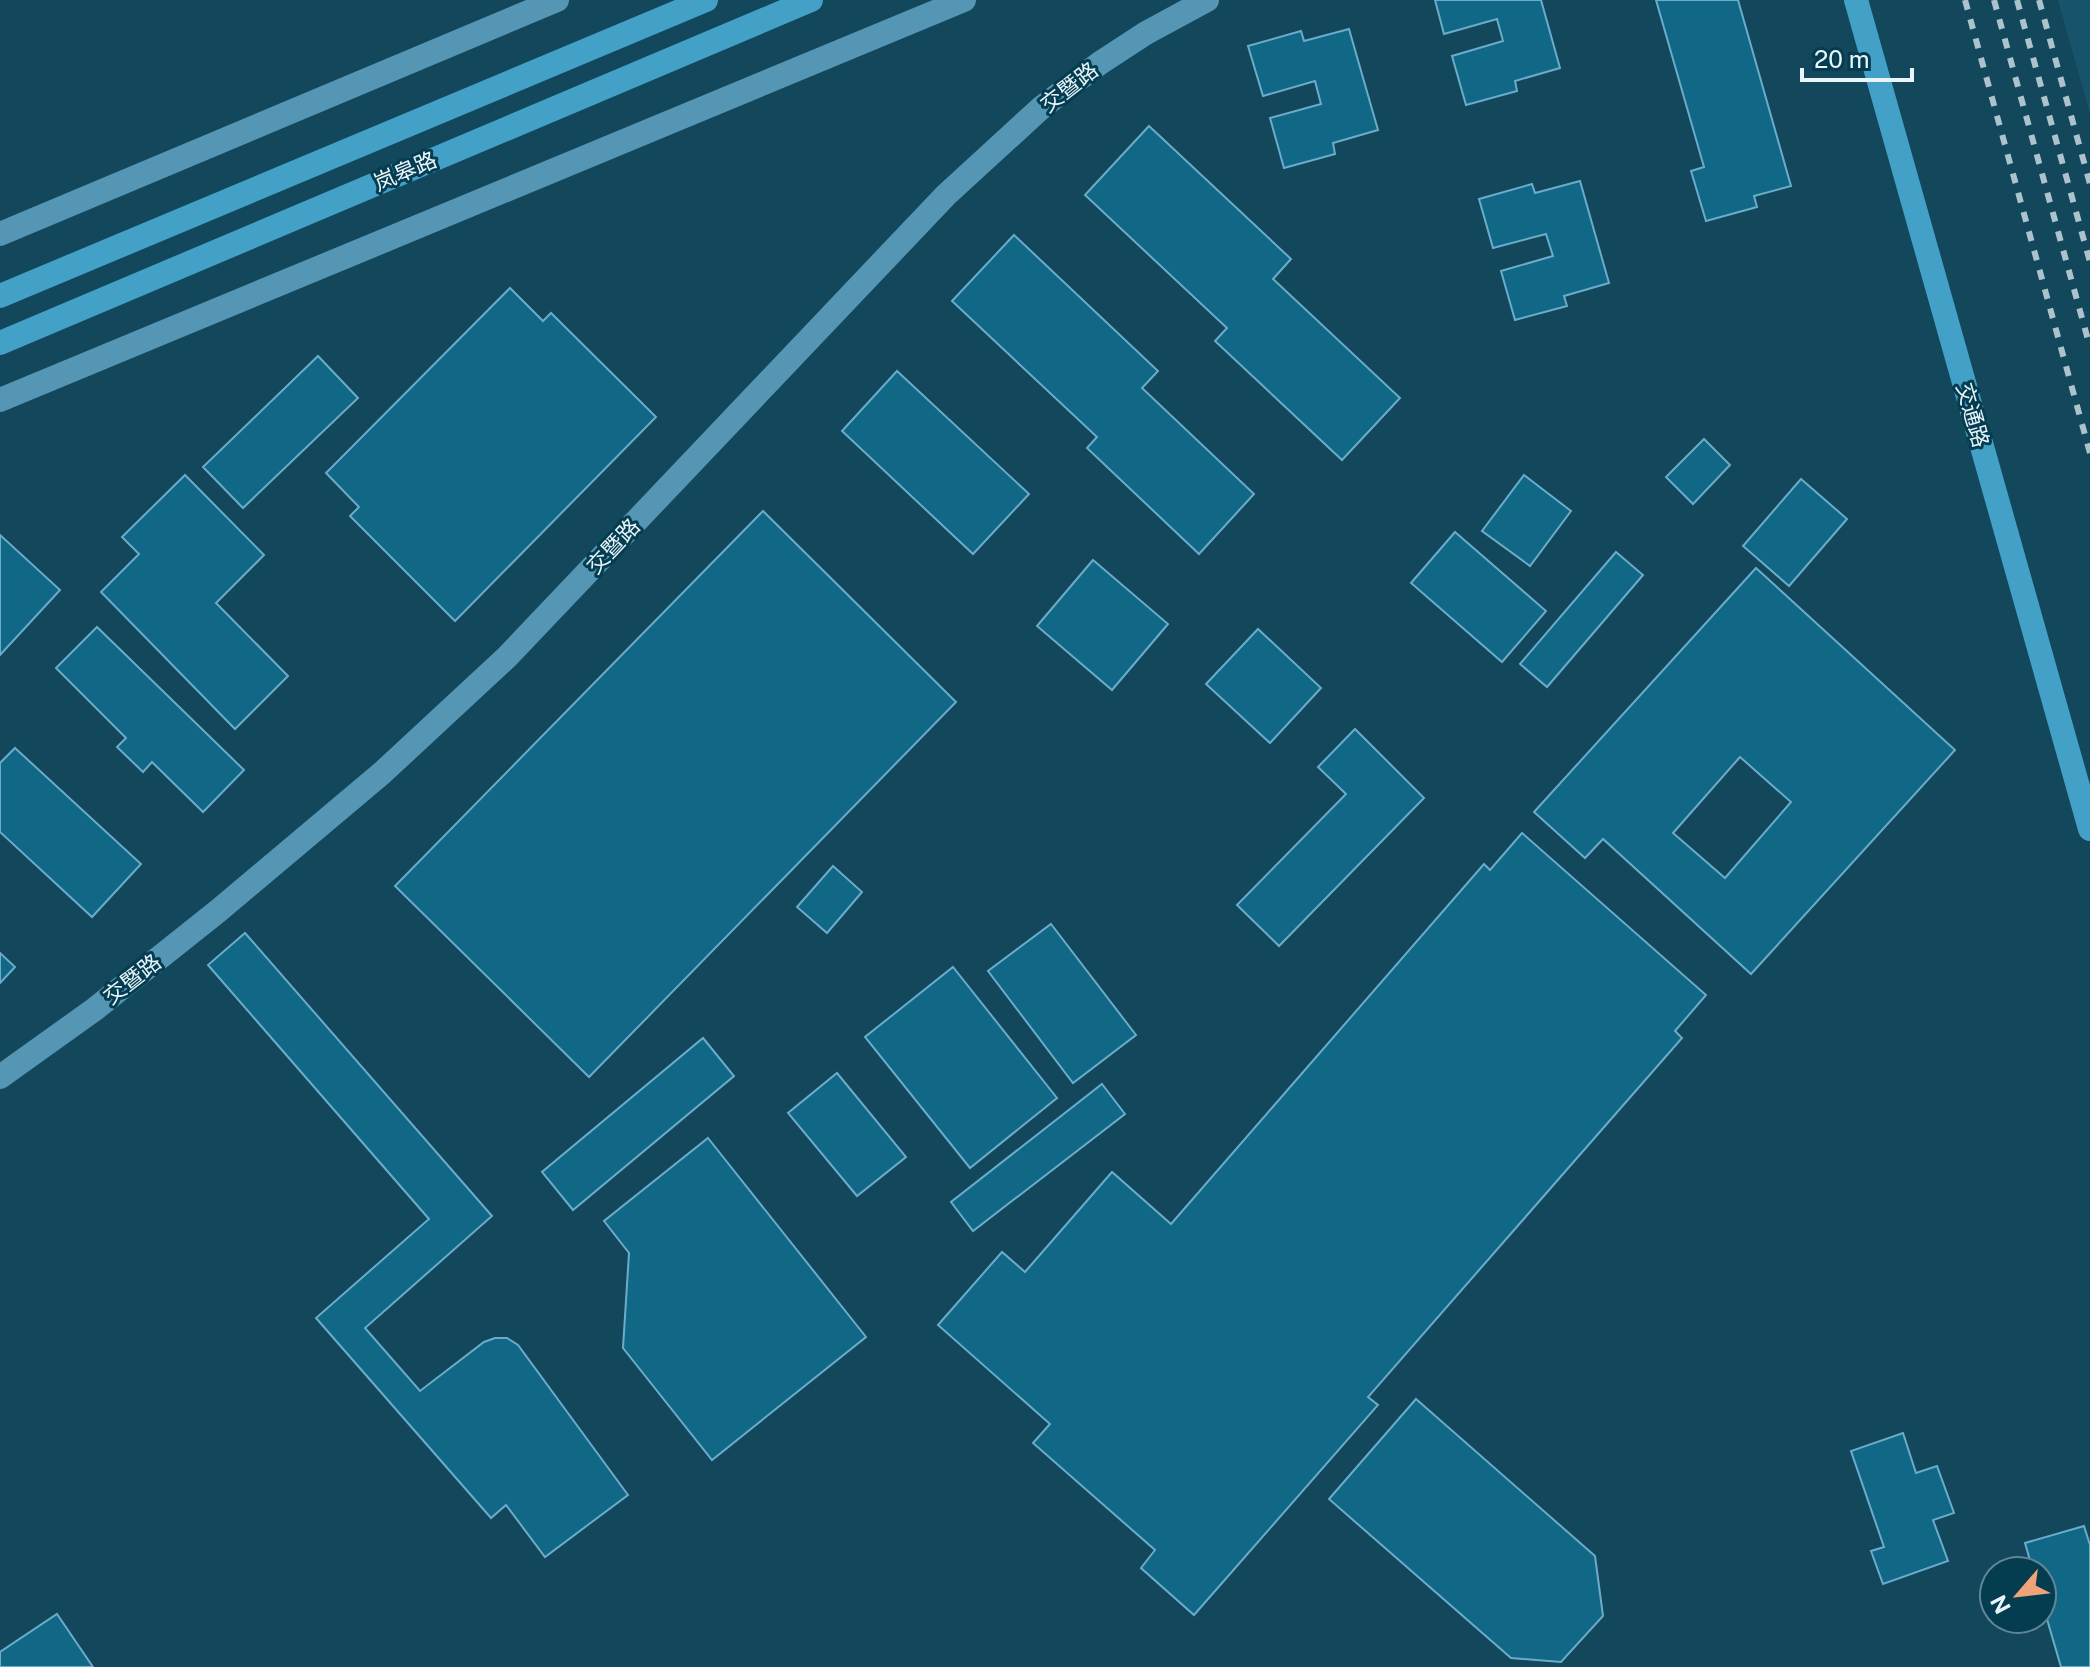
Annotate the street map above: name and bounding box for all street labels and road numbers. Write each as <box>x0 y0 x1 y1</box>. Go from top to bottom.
street label: 交暨路 <box>1035 56 1103 118</box>
street label: 岚皋路 <box>370 146 440 196</box>
street label: 交通路 <box>1951 380 1995 450</box>
street label: 交暨路 <box>581 513 645 579</box>
street label: 交暨路 <box>98 948 166 1010</box>

